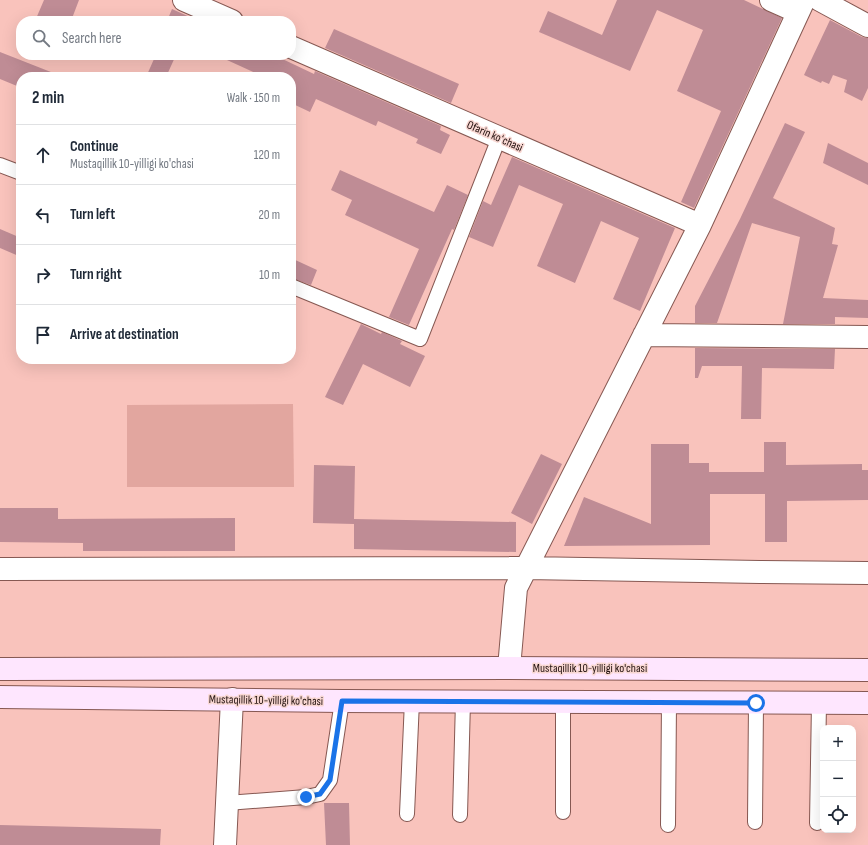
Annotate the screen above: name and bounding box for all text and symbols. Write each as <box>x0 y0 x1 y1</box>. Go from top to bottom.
search box <box>16 16 296 60</box>
icon: search <box>30 27 52 49</box>
text: Search here <box>62 29 122 48</box>
text: 2 min <box>32 88 64 108</box>
text: Walk · 150 m <box>227 90 280 106</box>
street label: Ofarin koʻchasi <box>464 117 525 155</box>
text: Continue <box>70 137 119 156</box>
icon: ahead <box>32 144 54 166</box>
text: 120 m <box>254 147 280 163</box>
text: Mustaqillik 10-yilligi ko'chasi <box>70 156 194 172</box>
icon: left <box>32 204 54 226</box>
text: Turn left <box>70 205 115 224</box>
text: 20 m <box>258 207 280 223</box>
icon: right <box>32 264 54 286</box>
text: Turn right <box>70 265 122 284</box>
text: 10 m <box>259 267 280 283</box>
icon: arrive <box>32 324 54 346</box>
text: Arrive at destination <box>70 325 179 344</box>
street label: Mustaqillik 10-yilligi ko'chasi <box>533 661 647 676</box>
street label: Mustaqillik 10-yilligi ko'chasi <box>209 692 323 709</box>
route start <box>747 694 765 712</box>
map controls <box>820 725 856 833</box>
button: + <box>820 725 856 761</box>
button: − <box>820 761 856 797</box>
route end <box>297 788 315 806</box>
button: locate <box>820 797 856 833</box>

